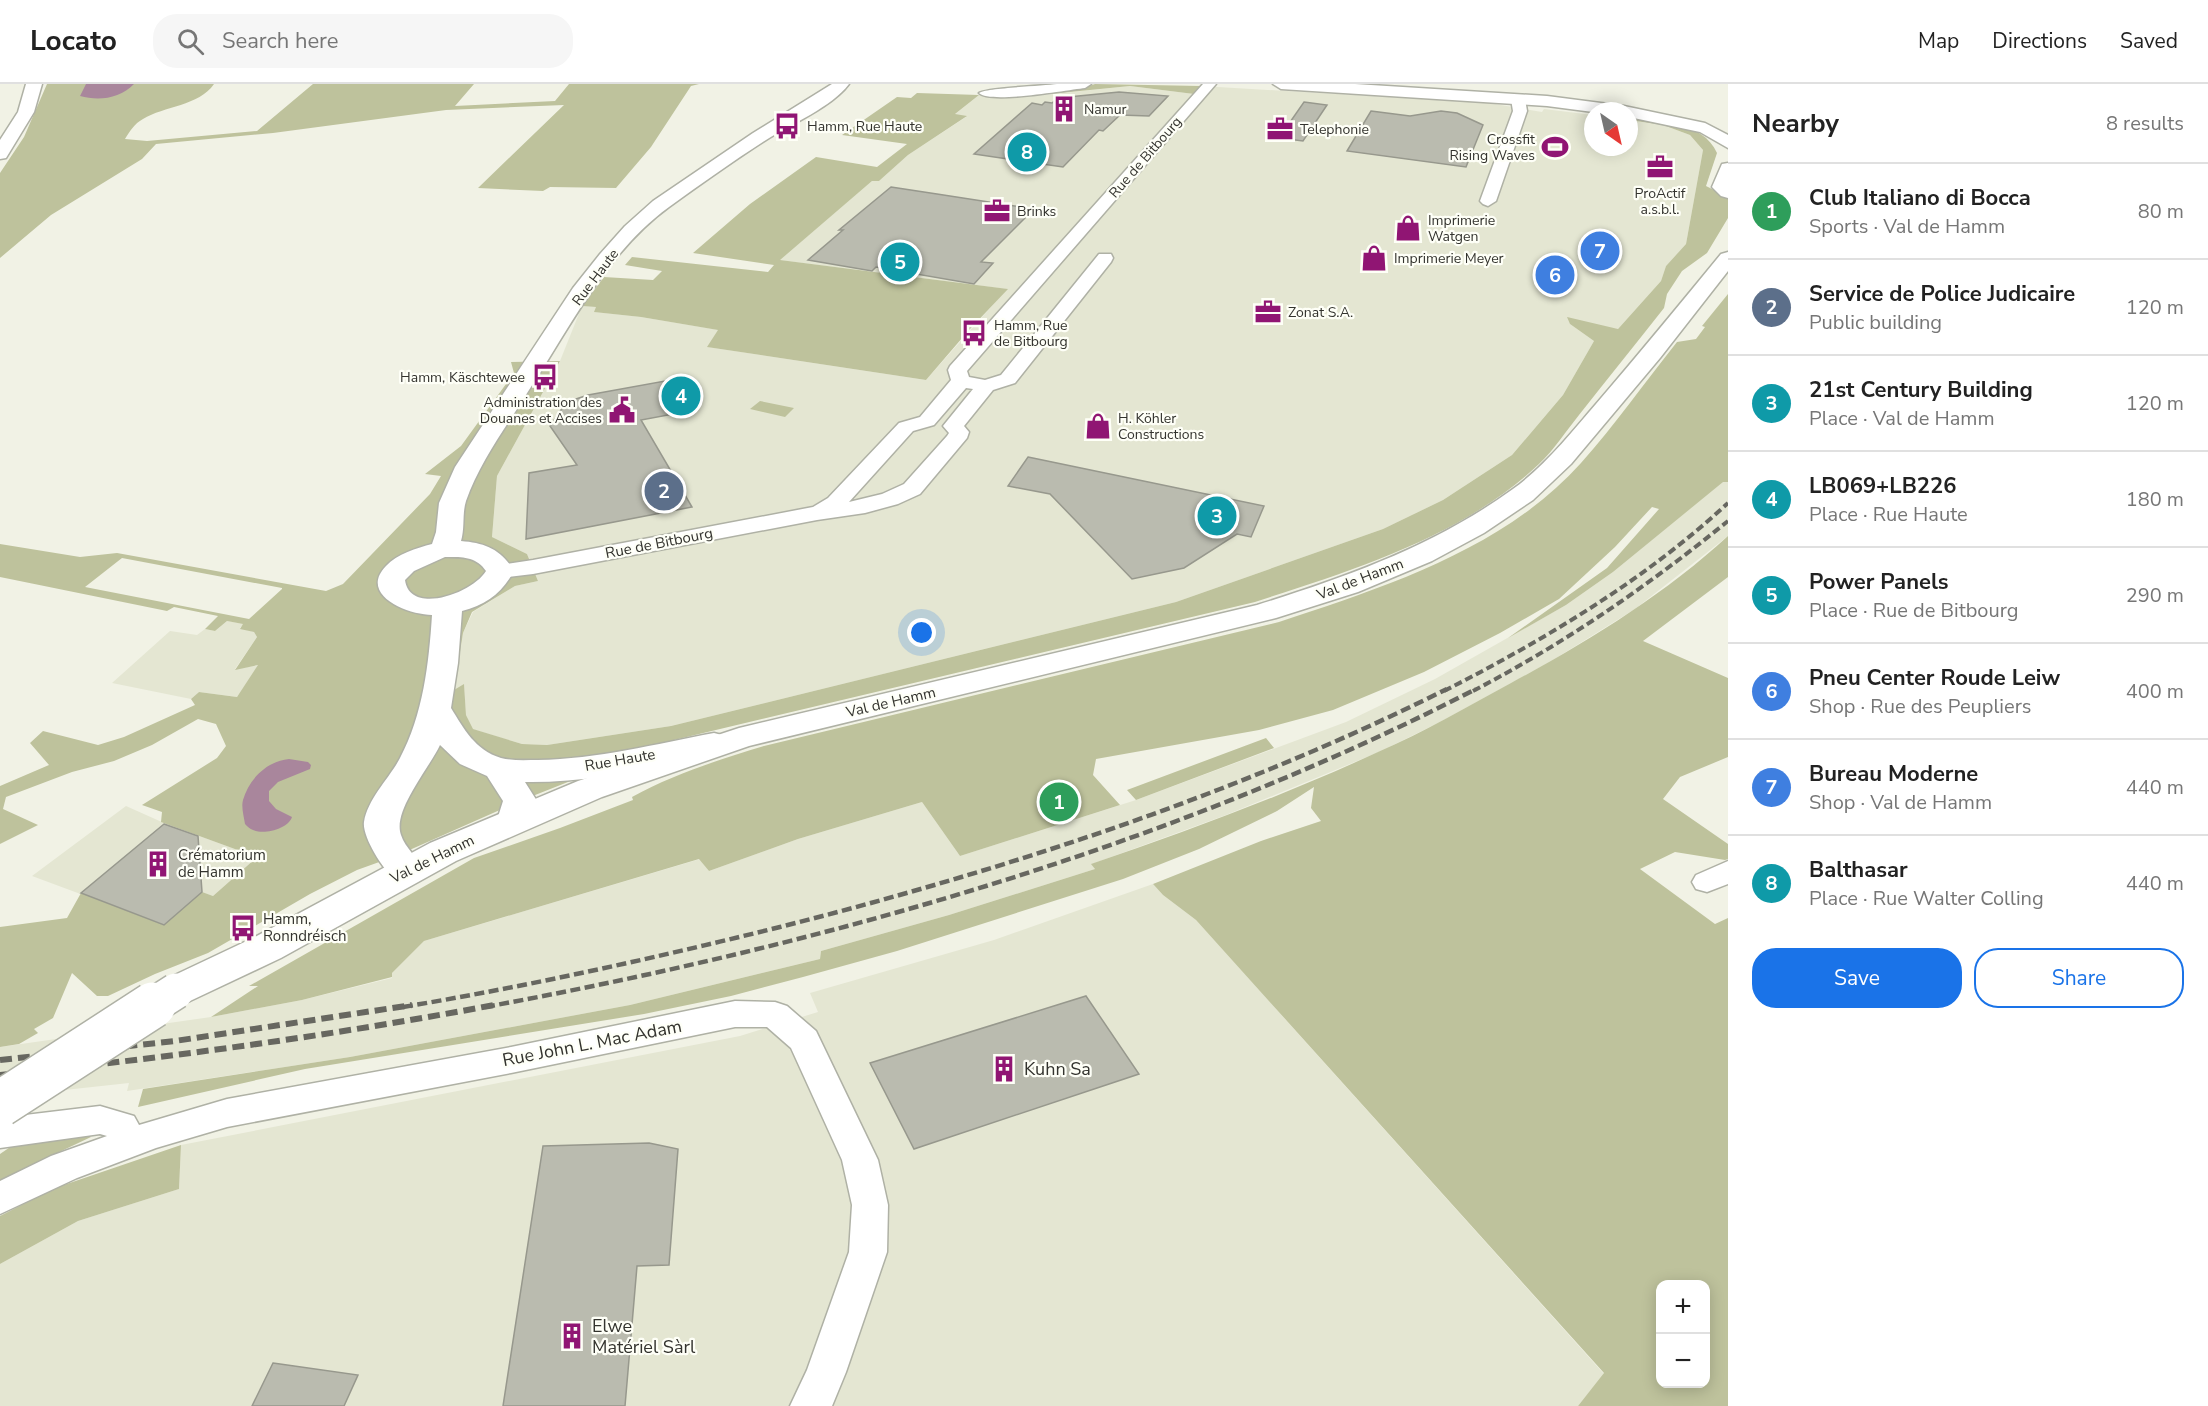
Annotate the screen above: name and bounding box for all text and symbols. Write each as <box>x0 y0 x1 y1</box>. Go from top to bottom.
search box <box>153 14 573 68</box>
text: Locato <box>30 22 117 60</box>
icon: search <box>174 25 207 58</box>
text: Search here <box>222 26 339 56</box>
text: Map <box>1918 27 1959 55</box>
text: Directions <box>1992 27 2087 55</box>
text: Saved <box>2120 27 2178 55</box>
building icon: Namur <box>1049 94 1079 124</box>
place label: Namur <box>1084 100 1127 119</box>
north arrow <box>1584 102 1638 156</box>
text: Nearby <box>1752 106 1839 141</box>
text: 8 results <box>2106 110 2184 137</box>
bus stop icon: Hamm, Rue Haute <box>772 111 802 141</box>
street label: Rue de Bitbourg <box>1105 113 1186 202</box>
office icon: Telephonie <box>1265 114 1295 144</box>
place label: Hamm, Rue Haute <box>807 117 922 136</box>
place label: Telephonie <box>1300 120 1369 139</box>
pin: 8 <box>1008 130 1046 174</box>
place label: Crossfit Rising Waves <box>1449 130 1535 165</box>
sports icon: Crossfit Rising Waves <box>1540 132 1570 162</box>
office icon: ProActif a.s.b.l. <box>1645 152 1675 182</box>
text: Club Italiano di Bocca <box>1809 183 2031 213</box>
place label: ProActif a.s.b.l. <box>1635 184 1686 219</box>
office icon: Brinks <box>982 196 1012 226</box>
text: 1 <box>1766 198 1778 225</box>
text: 80 m <box>2138 198 2184 225</box>
place label: Brinks <box>1017 202 1057 221</box>
place label: Imprimerie Watgen <box>1428 211 1495 246</box>
shop icon: Imprimerie Watgen <box>1393 213 1423 243</box>
text: Sports · Val de Hamm <box>1809 213 2005 240</box>
pin: 7 <box>1580 228 1620 274</box>
pin: 5 <box>880 240 920 285</box>
shop icon: Imprimerie Meyer <box>1359 243 1389 273</box>
street label: Rue Haute <box>568 245 623 310</box>
place label: Imprimerie Meyer <box>1394 249 1504 268</box>
pin: 6 <box>1536 252 1574 297</box>
text: Service de Police Judicaire <box>1809 279 2075 309</box>
text: 2 <box>1766 294 1778 321</box>
text: 120 m <box>2126 294 2184 321</box>
office icon: Zonat S.A. <box>1253 297 1283 327</box>
place label: Zonat S.A. <box>1288 303 1353 322</box>
text: Public building <box>1809 309 1942 336</box>
place label: Hamm, Rue de Bitbourg <box>994 316 1068 351</box>
bus stop icon: Hamm, Rue de Bitbourg <box>959 318 989 348</box>
bus stop icon: Hamm, Käschtewee <box>530 362 560 392</box>
place label: Hamm, Käschtewee <box>400 368 525 387</box>
pin: 4 <box>662 374 700 418</box>
text: 21st Century Building <box>1809 375 2033 405</box>
text: 3 <box>1766 390 1778 417</box>
text: 120 m <box>2126 390 2184 417</box>
place label: Administration des Douanes et Accises <box>480 393 602 428</box>
public building icon: Administration des Douanes et Accises <box>607 395 637 425</box>
text: Place · Val de Hamm <box>1809 405 1995 432</box>
place label: H. Köhler Constructions <box>1118 409 1204 444</box>
shop icon: H. Köhler Constructions <box>1083 411 1113 441</box>
pin: 2 <box>644 468 684 514</box>
text: LB069+LB226 <box>1809 471 1956 501</box>
text: 4 <box>1766 486 1778 513</box>
text: 180 m <box>2126 486 2184 513</box>
pin: 3 <box>1198 494 1236 538</box>
text: Place · Rue Haute <box>1809 501 1968 528</box>
street label: Rue de Bitbourg <box>603 523 715 563</box>
street label: Val de Hamm <box>1313 553 1406 605</box>
text: Power Panels <box>1809 567 1949 597</box>
text: 5 <box>1766 582 1778 609</box>
text: 290 m <box>2126 582 2184 609</box>
text: Place · Rue de Bitbourg <box>1809 597 2018 624</box>
your location <box>907 618 936 647</box>
text: Pneu Center Roude Leiw <box>1809 663 2060 693</box>
text: 6 <box>1766 678 1778 705</box>
text: 400 m <box>2126 678 2184 705</box>
street label: Val de Hamm <box>843 682 938 722</box>
text: Shop · Rue des Peupliers <box>1809 693 2031 720</box>
street label: Rue Haute <box>583 744 657 776</box>
text: Bureau Moderne <box>1809 759 1978 789</box>
text: 7 <box>1766 774 1778 801</box>
text: 440 m <box>2126 774 2184 801</box>
pin: 1 <box>1040 780 1078 824</box>
text: Shop · Val de Hamm <box>1809 789 1992 816</box>
street label: Val de Hamm <box>386 830 477 888</box>
place label: Crématorium de Hamm <box>178 845 266 882</box>
building icon: Crématorium de Hamm <box>143 849 173 879</box>
text: Balthasar <box>1809 855 1908 885</box>
text: 8 <box>1766 870 1778 897</box>
text: 440 m <box>2126 870 2184 897</box>
text: Place · Rue Walter Colling <box>1809 885 2044 912</box>
place label: Hamm, Ronndréisch <box>263 909 346 946</box>
bus stop icon: Hamm, Ronndréisch <box>228 913 258 943</box>
button: Save <box>1752 948 1962 1008</box>
button: Share <box>1974 948 2184 1008</box>
street label: Rue John L. Mac Adam <box>500 1014 684 1072</box>
building icon: Kuhn Sa <box>989 1054 1019 1084</box>
place label: Kuhn Sa <box>1024 1057 1091 1081</box>
map controls <box>1656 1280 1710 1388</box>
button: + <box>1656 1280 1710 1334</box>
place label: Elwe Matériel Sàrl <box>592 1314 696 1359</box>
building icon: Elwe Matériel Sàrl <box>557 1321 587 1351</box>
button: − <box>1656 1334 1710 1388</box>

